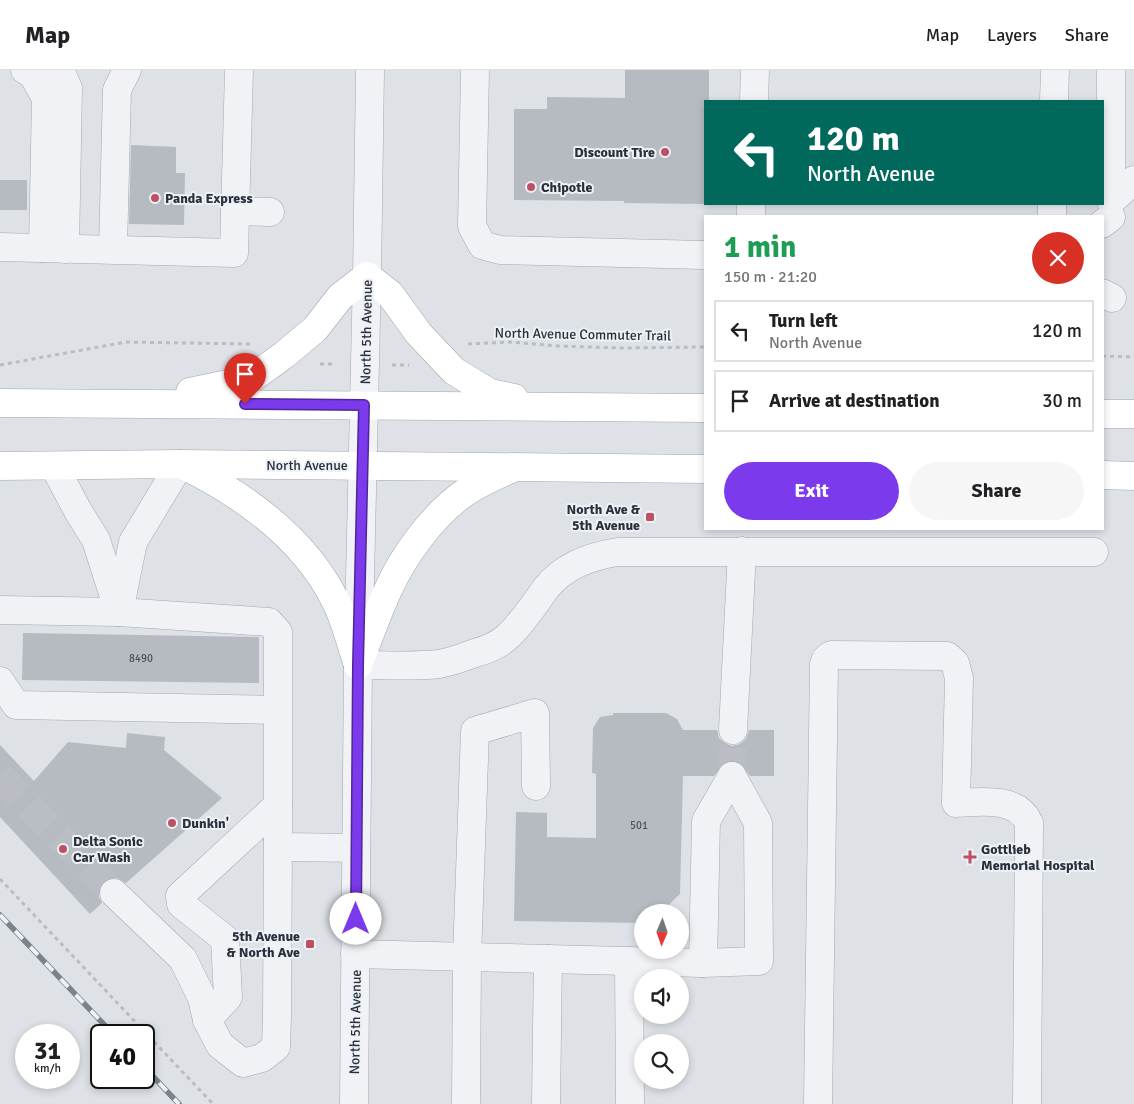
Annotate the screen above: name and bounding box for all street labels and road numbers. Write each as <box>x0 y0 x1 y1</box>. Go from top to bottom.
street label: North 5th Avenue <box>357 279 376 385</box>
street label: North Avenue Commuter Trail <box>495 324 671 345</box>
street label: North Avenue <box>266 457 348 474</box>
street label: North 5th Avenue <box>346 969 365 1075</box>

